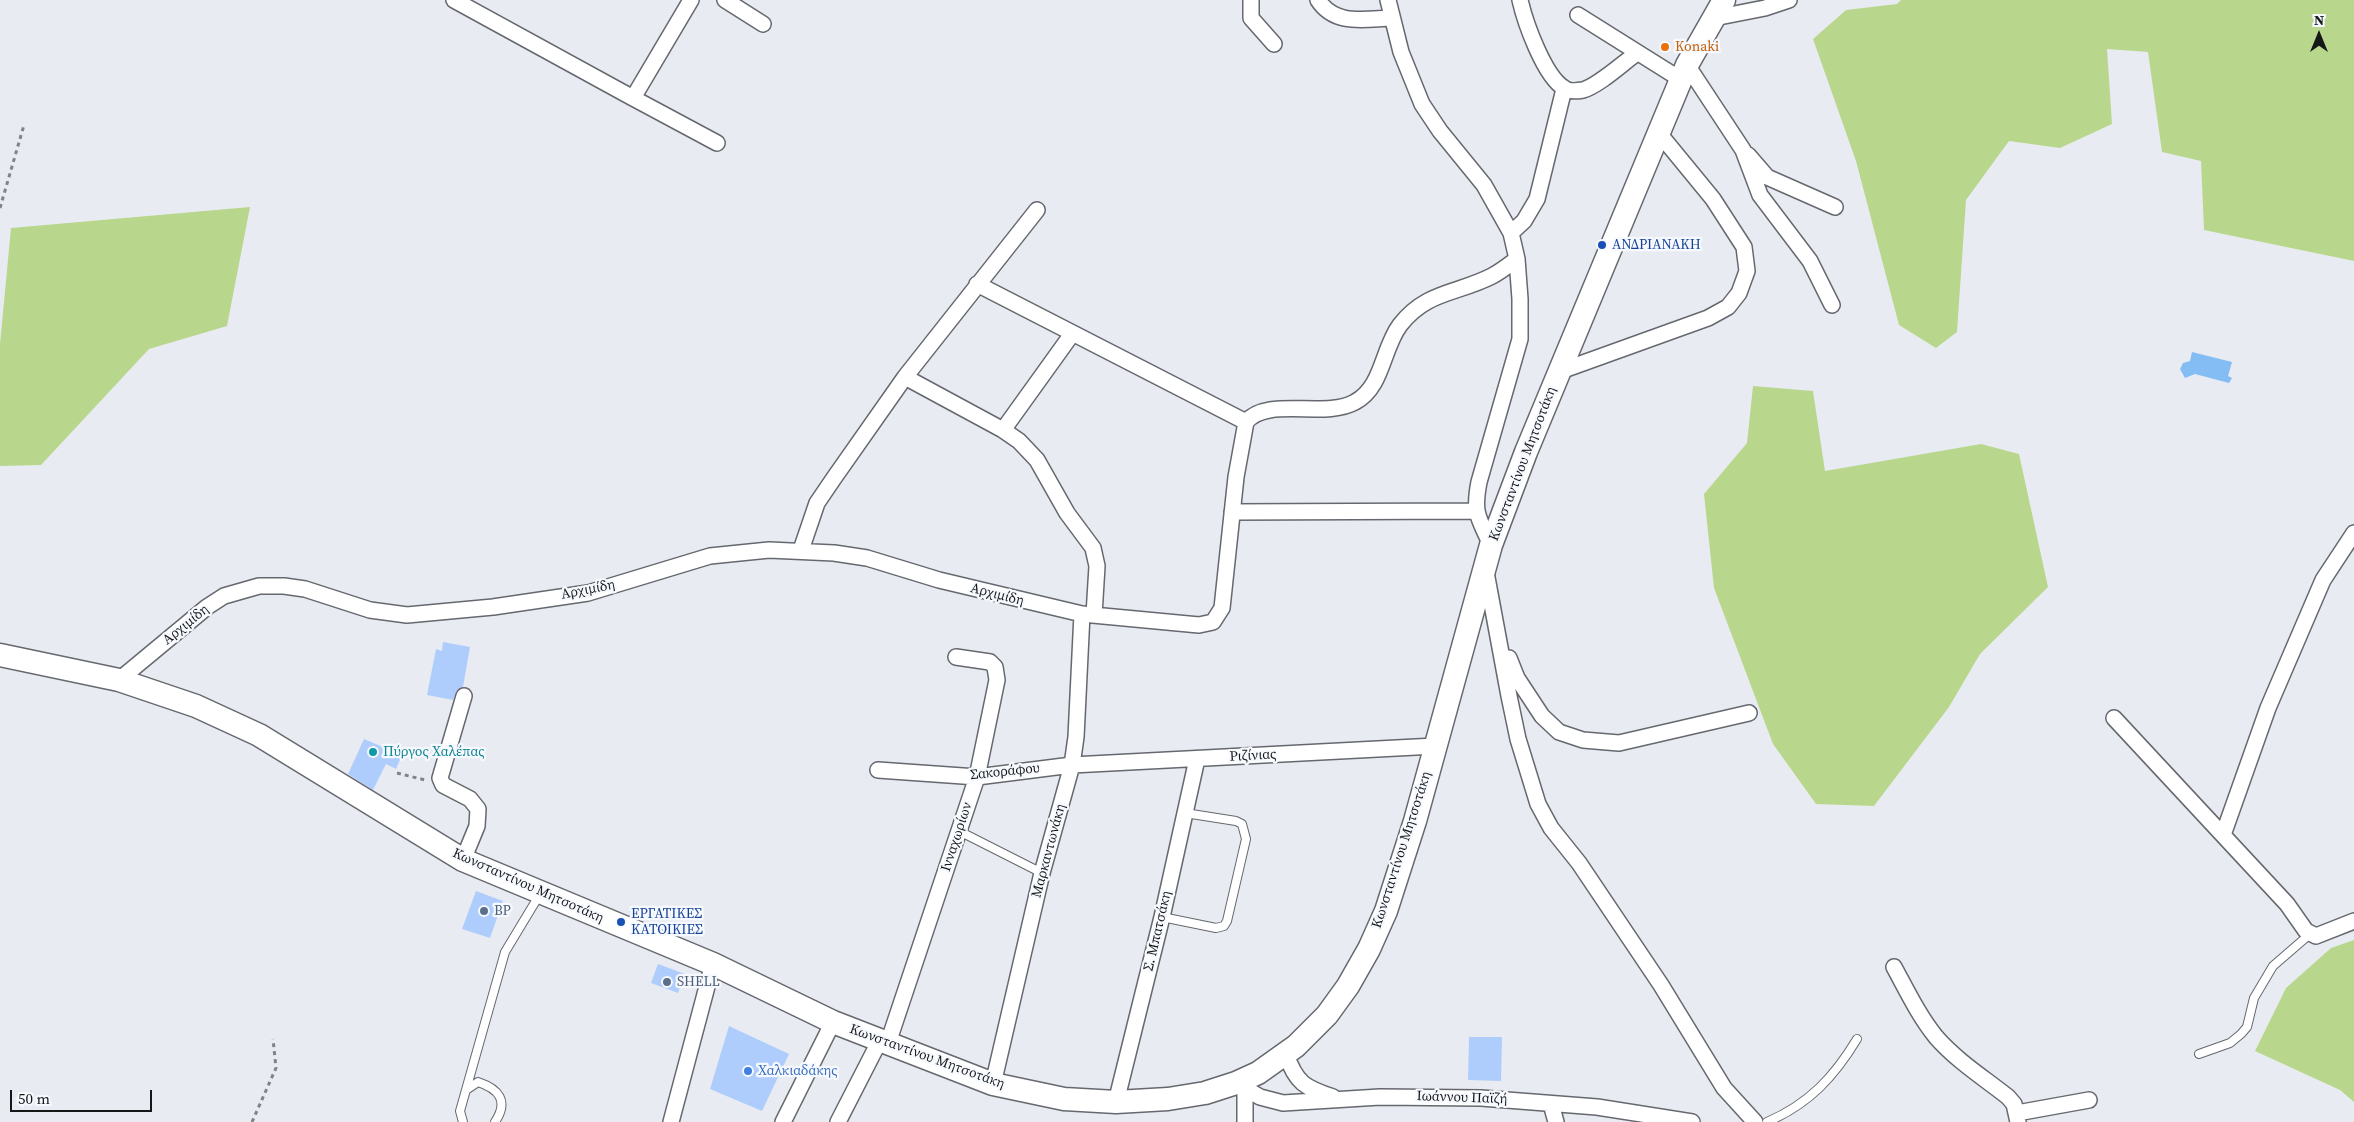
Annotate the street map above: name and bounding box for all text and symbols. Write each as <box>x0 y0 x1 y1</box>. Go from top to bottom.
north arrow <box>2294 10 2344 60</box>
text: N <box>2314 10 2324 30</box>
place label: Konaki <box>1675 39 1719 55</box>
marker: Konaki <box>1659 41 1671 53</box>
place label: ΑΝΔΡΙΑΝΑΚΗ <box>1612 237 1701 253</box>
marker: ΑΝΔΡΙΑΝΑΚΗ <box>1596 239 1608 251</box>
street label: Κωνσταντίνου Μητσοτάκη <box>1486 385 1560 543</box>
street label: Αρχιμίδη <box>560 577 616 603</box>
street label: Αρχιμίδη <box>968 580 1026 610</box>
street label: Αρχιμίδη <box>160 601 212 649</box>
place label: Πύργος Χαλέπας <box>383 744 485 760</box>
marker: Πύργος Χαλέπας <box>367 746 379 758</box>
street label: Ριζίνιας <box>1229 746 1277 766</box>
street label: Σακοράφου <box>969 760 1041 784</box>
street label: Κωνσταντίνου Μητσοτάκη <box>1369 770 1435 930</box>
street label: Ινναχωρίων <box>938 800 976 874</box>
street label: Μαρκαντωνάκη <box>1028 802 1070 900</box>
street label: Κωνσταντίνου Μητσοτάκη <box>450 845 606 927</box>
street label: Σ. Μπατσάκη <box>1141 889 1175 973</box>
place label: BP <box>494 903 511 919</box>
marker: BP <box>478 905 490 917</box>
place label: ΕΡΓΑΤΙΚΕΣ ΚΑΤΟΙΚΙΕΣ <box>631 906 703 939</box>
marker: ΕΡΓΑΤΙΚΕΣ ΚΑΤΟΙΚΙΕΣ <box>615 916 627 928</box>
place label: SHELL <box>677 974 720 990</box>
marker: SHELL <box>661 976 673 988</box>
street label: Κωνσταντίνου Μητσοτάκη <box>847 1021 1007 1093</box>
place label: Χαλκιαδάκης <box>758 1063 838 1079</box>
marker: Χαλκιαδάκης <box>742 1065 754 1077</box>
scale bar <box>12 1080 155 1112</box>
text: 50 m <box>18 1088 50 1109</box>
street label: Ιωάννου Παϊζή <box>1416 1088 1508 1108</box>

